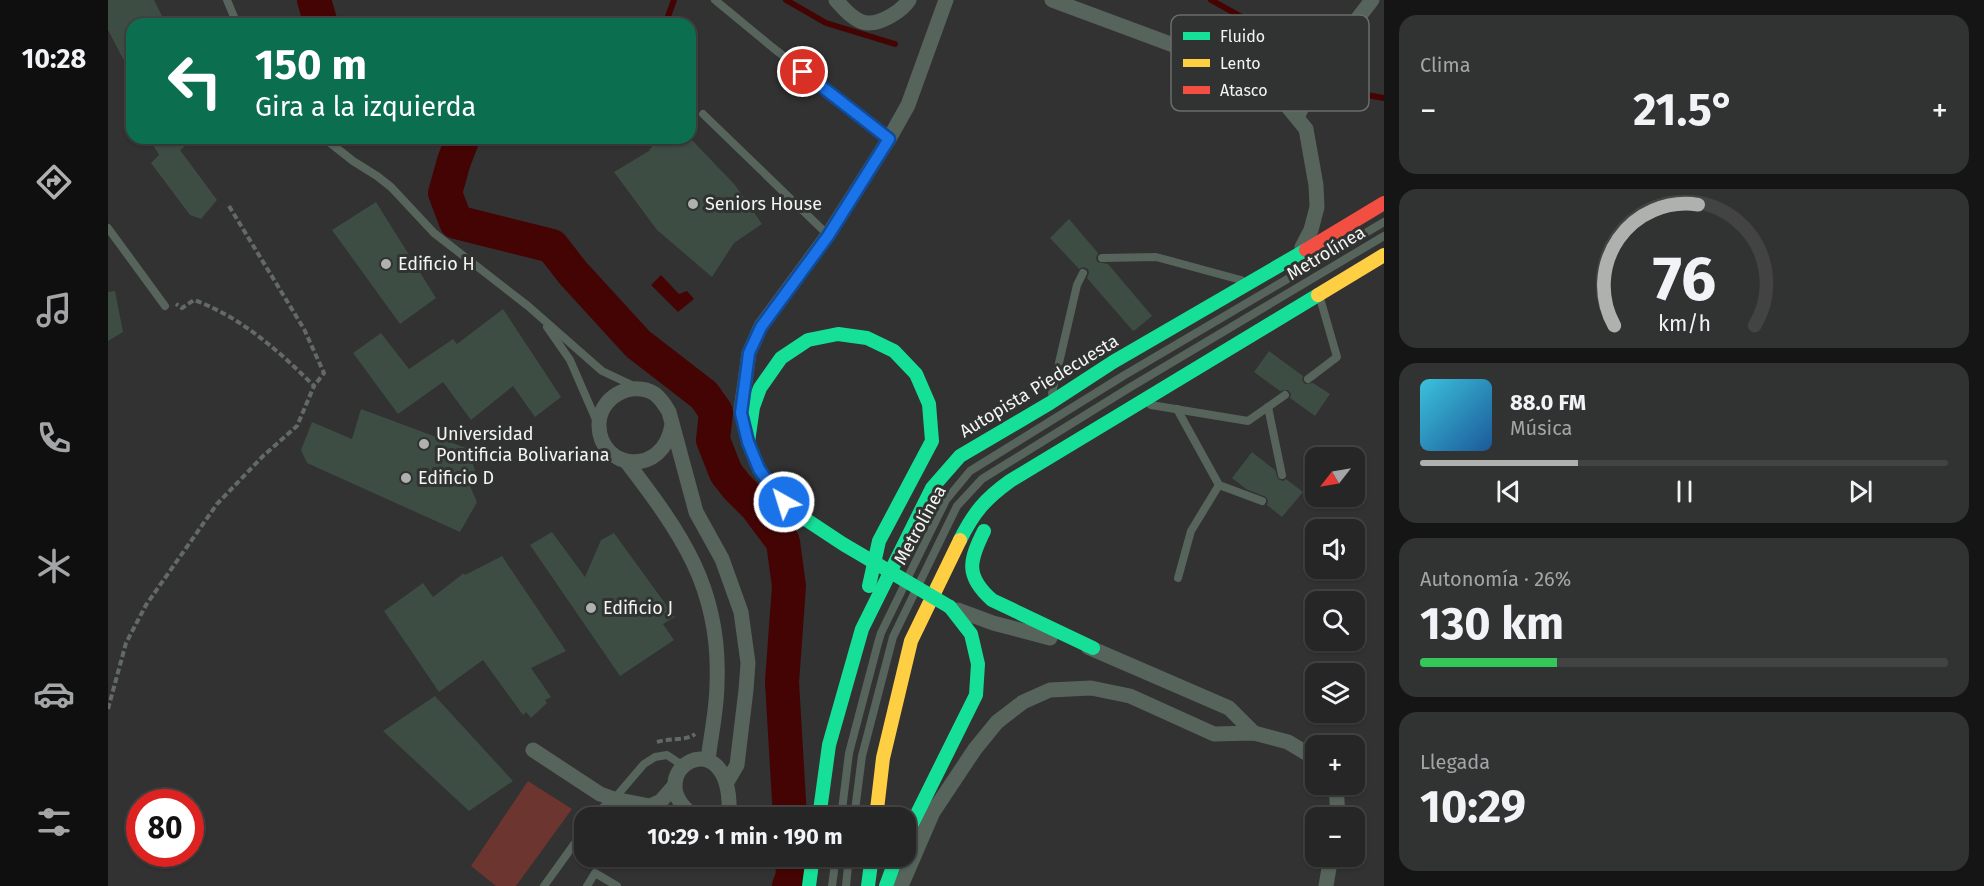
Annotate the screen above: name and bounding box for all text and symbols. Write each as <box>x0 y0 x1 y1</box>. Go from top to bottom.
legend <box>1171 15 1369 111</box>
text: Fluido <box>1220 27 1265 46</box>
text: 150 m <box>255 40 367 90</box>
icon: left <box>156 42 234 120</box>
text: 10:28 <box>22 43 86 75</box>
pin <box>777 46 828 97</box>
text: Clima <box>1420 53 1471 77</box>
text: Lento <box>1220 54 1261 73</box>
icon: arrive <box>786 55 819 88</box>
text: Atasco <box>1220 81 1268 100</box>
text: 21.5° <box>1633 83 1735 137</box>
text: Gira a la izquierda <box>255 91 476 123</box>
text: − <box>1420 91 1437 131</box>
text: + <box>1932 91 1948 131</box>
icon: directions <box>33 161 75 203</box>
place label: Seniors House <box>705 193 822 215</box>
marker: Seniors House <box>686 197 700 211</box>
street label: Metrolínea <box>1283 221 1369 285</box>
text: 76 <box>1652 242 1716 317</box>
place label: Edificio H <box>398 253 475 275</box>
marker: Edificio H <box>379 257 393 271</box>
icon: music <box>33 289 75 331</box>
text: km/h <box>1657 311 1711 337</box>
street label: Autopista Piedecuesta <box>955 330 1123 442</box>
text: 88.0 FM <box>1510 389 1586 416</box>
text: Música <box>1510 416 1572 440</box>
icon: phone <box>33 417 75 459</box>
place label: Universidad Pontificia Bolivariana <box>436 423 609 466</box>
marker: Universidad Pontificia Bolivariana <box>417 437 431 451</box>
north arrow <box>1305 447 1365 507</box>
map controls <box>1305 447 1365 867</box>
place label: Edificio D <box>418 467 494 489</box>
position arrow <box>752 470 816 534</box>
marker: Edificio D <box>399 471 413 485</box>
icon: previous <box>1492 475 1525 508</box>
icon: pause <box>1668 475 1701 508</box>
icon: next <box>1844 475 1877 508</box>
street label: Metrolínea <box>889 481 951 569</box>
button: sound <box>1305 519 1365 579</box>
icon: climate <box>33 545 75 587</box>
text: Autonomía · 26% <box>1420 567 1571 591</box>
button: search <box>1305 591 1365 651</box>
place label: Edificio J <box>603 597 673 619</box>
text: 130 km <box>1420 597 1564 651</box>
marker: Edificio J <box>584 601 598 615</box>
button: layers <box>1305 663 1365 723</box>
icon: car <box>33 673 75 715</box>
button: + <box>1305 735 1365 795</box>
text: Llegada <box>1420 750 1490 774</box>
text: 10:29 <box>1420 780 1526 834</box>
speed limit sign: 80 <box>126 789 204 867</box>
icon: filters <box>33 801 75 843</box>
button: − <box>1305 807 1365 867</box>
text: 10:29 · 1 min · 190 m <box>647 823 843 850</box>

